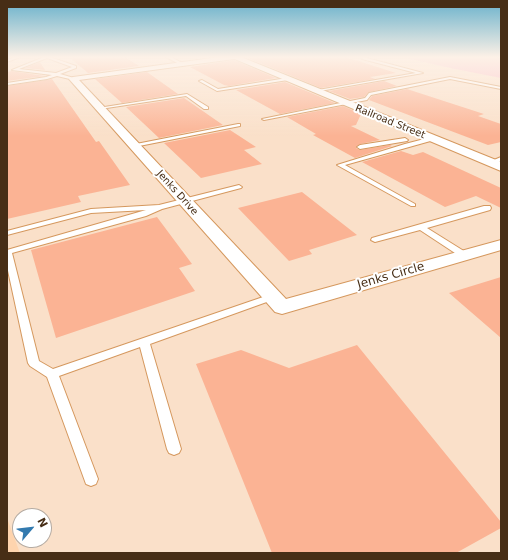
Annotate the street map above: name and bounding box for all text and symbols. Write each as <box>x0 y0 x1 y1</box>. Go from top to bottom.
street label: Railroad Street <box>353 102 427 142</box>
street label: Jenks Drive <box>154 168 200 218</box>
street label: Jenks Circle <box>356 260 426 292</box>
north arrow <box>12 508 52 548</box>
text: N <box>34 515 50 530</box>

